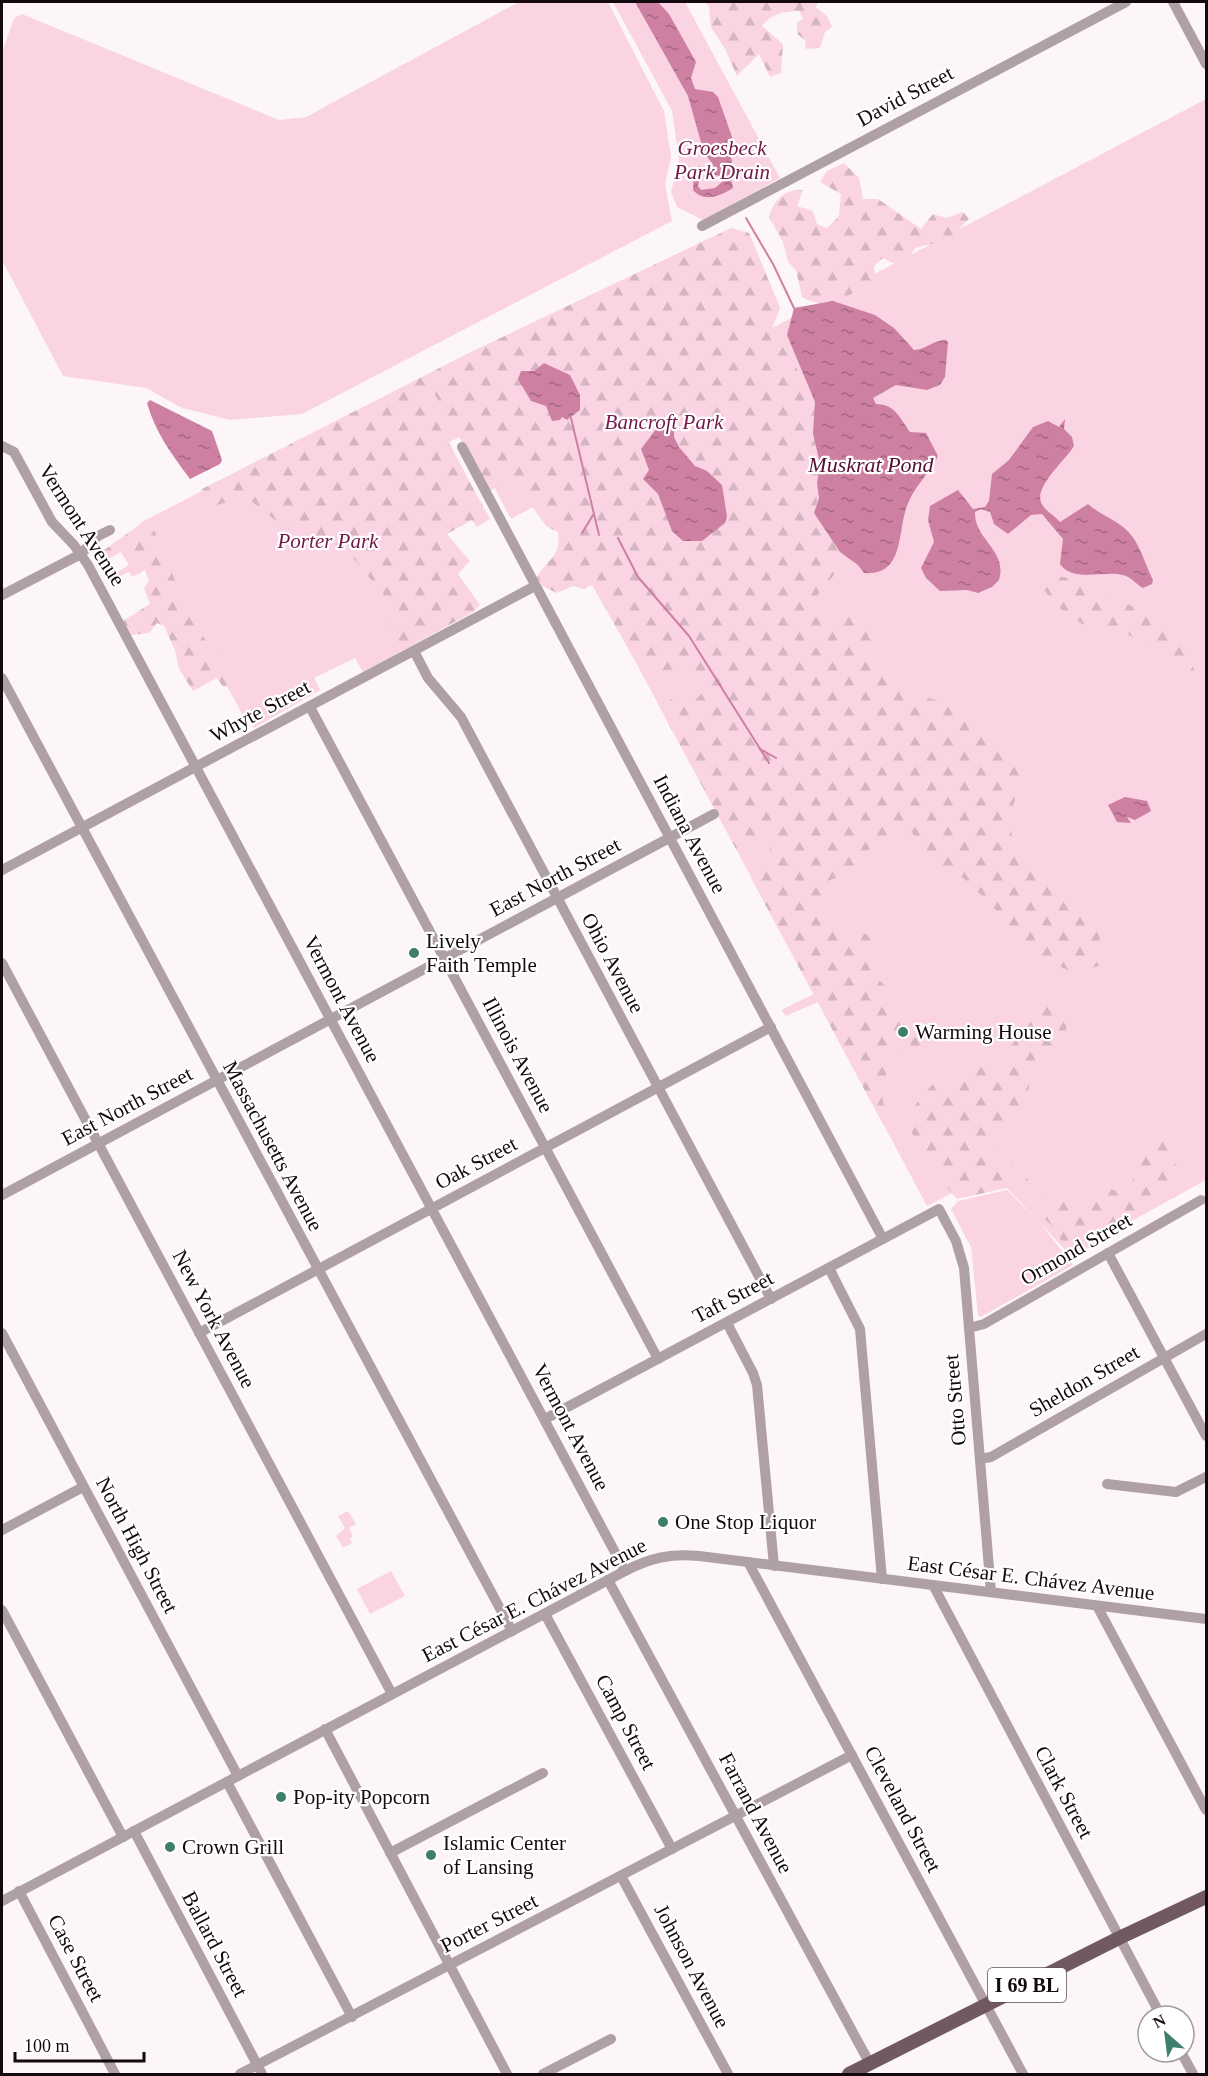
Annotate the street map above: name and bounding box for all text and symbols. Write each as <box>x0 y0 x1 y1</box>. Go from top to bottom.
street label: David Street <box>853 61 957 131</box>
park label: Groesbeck Park Drain <box>673 136 770 184</box>
park label: Bancroft Park <box>605 410 724 434</box>
water label: Muskrat Pond <box>807 452 935 477</box>
street label: Vermont Avenue <box>34 460 130 590</box>
park label: Porter Park <box>277 529 379 553</box>
street label: Whyte Street <box>206 674 314 747</box>
street label: Indiana Avenue <box>649 771 731 897</box>
street label: East North Street <box>486 832 625 922</box>
street label: Ohio Avenue <box>577 909 649 1017</box>
place label: Lively Faith Temple <box>426 929 537 977</box>
street label: Vermont Avenue <box>299 931 385 1067</box>
marker: Lively Faith Temple <box>407 946 421 960</box>
street label: Illinois Avenue <box>478 993 558 1117</box>
place label: Warming House <box>915 1020 1052 1044</box>
marker: Warming House <box>896 1025 910 1039</box>
street label: Massachusetts Avenue <box>218 1057 328 1235</box>
street label: East North Street <box>58 1061 197 1151</box>
street label: Oak Street <box>431 1131 521 1195</box>
street label: Ormond Street <box>1016 1207 1136 1290</box>
street label: New York Avenue <box>167 1246 261 1392</box>
street label: Taft Street <box>689 1266 778 1328</box>
street label: Sheldon Street <box>1025 1340 1143 1422</box>
street label: Otto Street <box>939 1353 971 1447</box>
street label: Vermont Avenue <box>528 1359 614 1495</box>
street label: North High Street <box>91 1473 183 1617</box>
place label: One Stop Liquor <box>675 1510 816 1534</box>
marker: One Stop Liquor <box>656 1515 670 1529</box>
street label: East César E. Chávez Avenue <box>418 1533 650 1667</box>
street label: East César E. Chávez Avenue <box>906 1551 1156 1605</box>
street label: Camp Street <box>591 1670 661 1774</box>
street label: Cleveland Street <box>860 1742 946 1876</box>
street label: Clark Street <box>1030 1742 1098 1842</box>
street label: Farrand Avenue <box>714 1749 798 1877</box>
place label: Pop-ity Popcorn <box>293 1785 431 1809</box>
marker: Pop-ity Popcorn <box>274 1790 288 1804</box>
place label: Islamic Center of Lansing <box>443 1831 566 1879</box>
place label: Crown Grill <box>182 1835 284 1859</box>
marker: Crown Grill <box>163 1840 177 1854</box>
marker: Islamic Center of Lansing <box>424 1848 438 1862</box>
street label: Ballard Street <box>177 1887 253 2001</box>
street label: Porter Street <box>437 1888 542 1958</box>
street label: Johnson Avenue <box>649 1900 735 2032</box>
street label: Case Street <box>43 1910 109 2006</box>
road number: I 69 BL <box>988 1968 1066 2002</box>
north arrow <box>1136 2004 1196 2064</box>
text: N <box>1150 2011 1169 2031</box>
scale bar <box>15 2025 144 2063</box>
text: 100 m <box>24 2036 70 2056</box>

